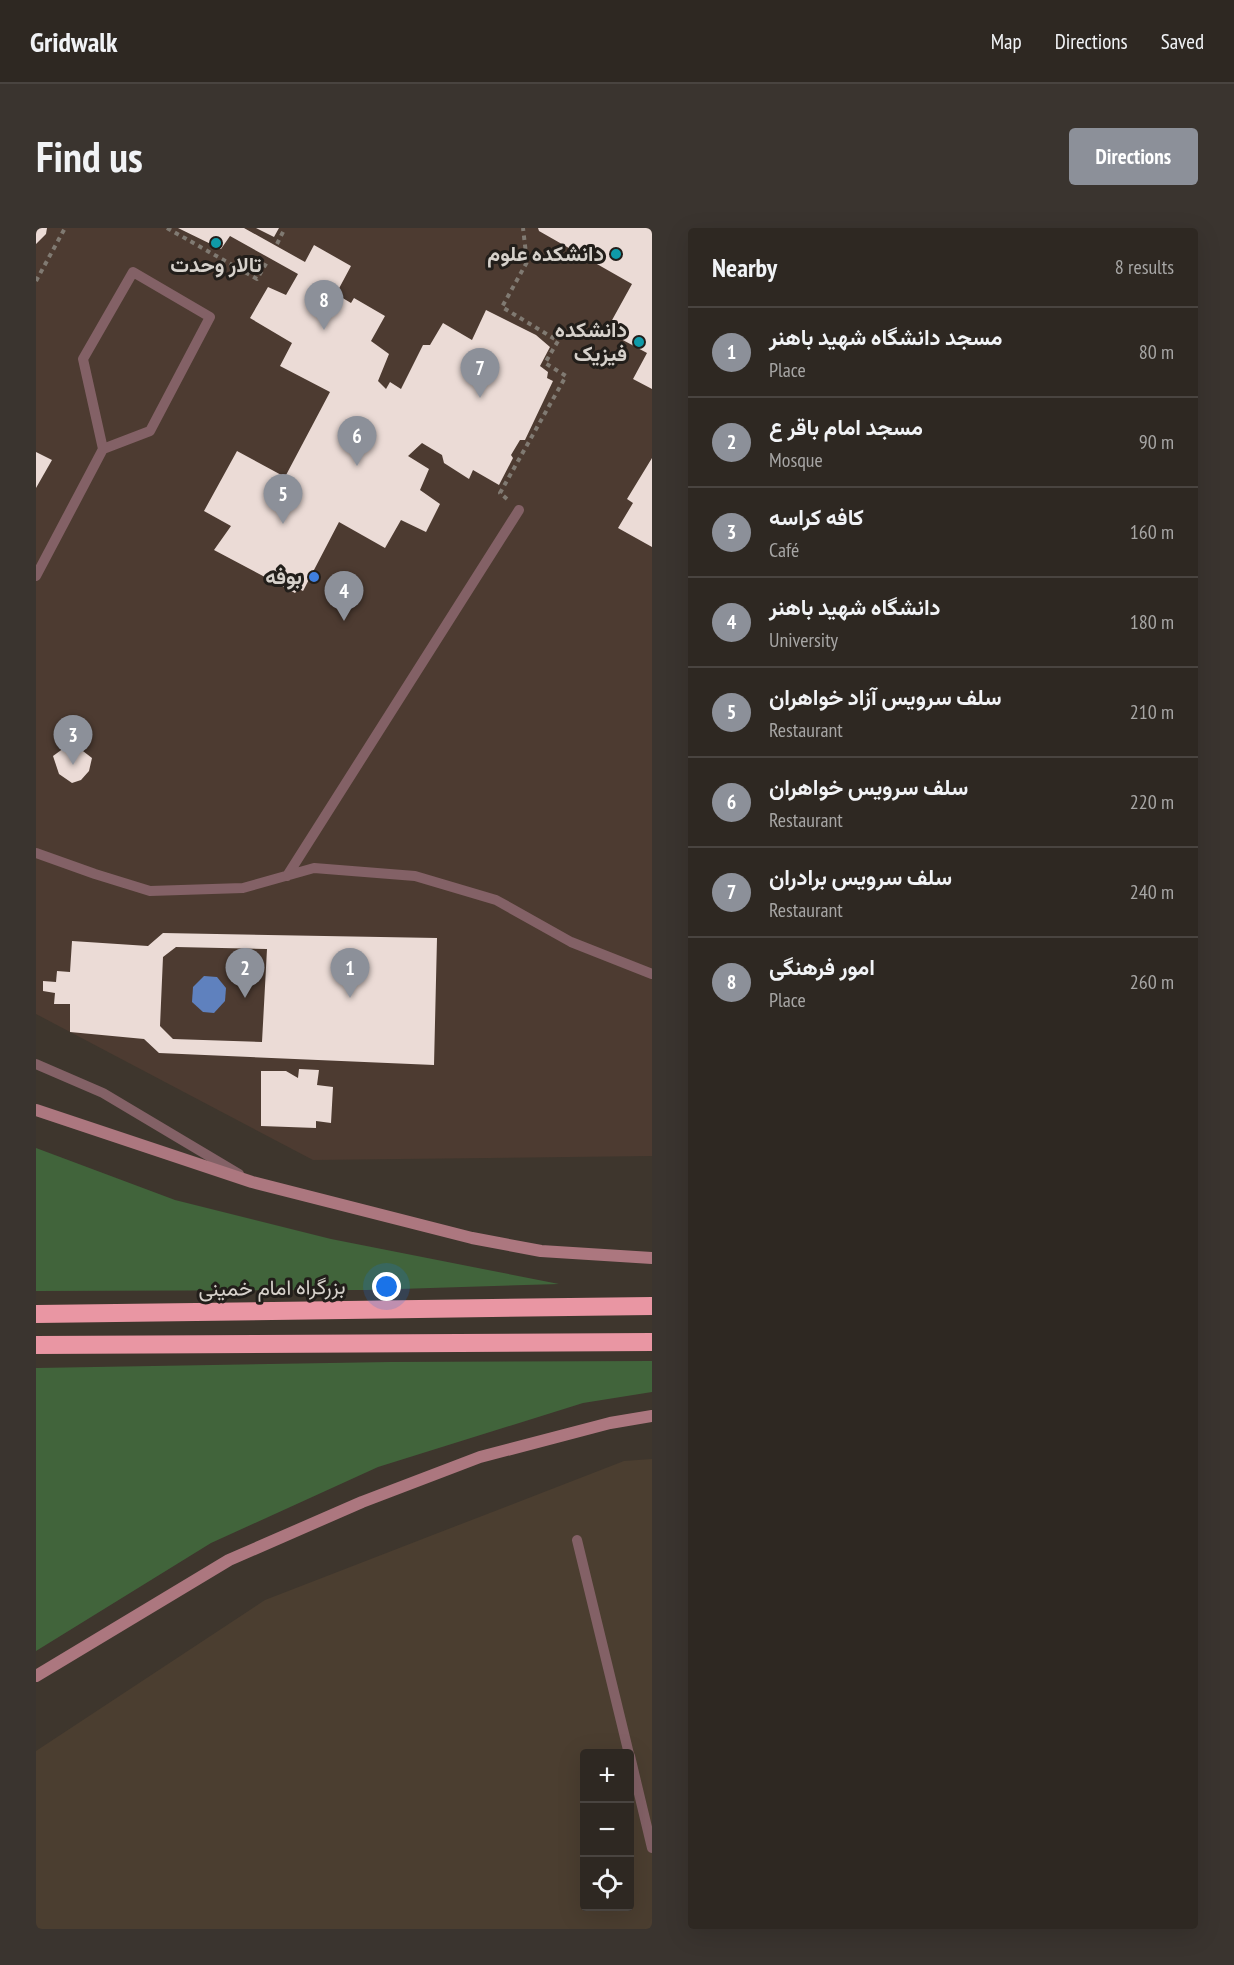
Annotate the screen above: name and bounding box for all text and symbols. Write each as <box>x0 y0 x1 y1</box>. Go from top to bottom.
text: Gridwalk <box>30 23 118 60</box>
text: Map <box>991 28 1022 55</box>
text: Directions <box>1055 28 1128 55</box>
text: Saved <box>1161 28 1204 55</box>
button: Directions <box>1069 128 1198 185</box>
text: Find us <box>36 129 143 184</box>
marker: تالار وحدت <box>209 236 223 250</box>
place label: دانشکده علوم <box>487 240 604 268</box>
marker: دانشکده علوم <box>609 247 623 261</box>
place label: تالار وحدت <box>170 251 262 278</box>
text: Nearby <box>712 251 777 284</box>
text: 8 results <box>1115 254 1174 280</box>
pin: 8 <box>304 280 344 330</box>
place label: دانشکده فیزیک <box>555 316 627 367</box>
text: مسجد دانشگاه شهید باهنر <box>769 323 1003 351</box>
marker: دانشکده فیزیک <box>632 335 646 349</box>
text: 1 <box>727 339 736 365</box>
text: 80 m <box>1139 339 1174 365</box>
pin: 7 <box>460 348 500 398</box>
text: Place <box>769 357 806 383</box>
text: مسجد امام باقر ع <box>769 413 923 441</box>
pin: 6 <box>338 416 376 466</box>
text: 2 <box>727 429 736 455</box>
text: 90 m <box>1139 429 1174 455</box>
text: Mosque <box>769 447 823 473</box>
pin: 5 <box>264 474 302 524</box>
text: کافه کراسه <box>769 503 864 531</box>
text: 3 <box>727 519 736 545</box>
text: 160 m <box>1130 519 1174 545</box>
text: Café <box>769 537 799 563</box>
place label: بوفه <box>265 563 302 590</box>
marker: بوفه <box>307 570 321 584</box>
pin: 4 <box>324 572 364 621</box>
text: دانشگاه شهید باهنر <box>769 593 941 621</box>
text: 4 <box>727 609 736 635</box>
text: 180 m <box>1130 609 1174 635</box>
text: University <box>769 627 838 653</box>
text: سلف سرویس آزاد خواهران <box>769 683 1002 711</box>
text: 5 <box>727 699 736 725</box>
text: 210 m <box>1130 699 1174 725</box>
pin: 3 <box>54 716 93 765</box>
text: Restaurant <box>769 717 843 743</box>
text: سلف سرویس خواهران <box>769 773 968 801</box>
text: 6 <box>727 789 736 815</box>
text: 220 m <box>1130 789 1174 815</box>
text: Restaurant <box>769 807 843 833</box>
text: سلف سرویس برادران <box>769 863 952 891</box>
text: 7 <box>727 879 736 905</box>
text: 240 m <box>1130 879 1174 905</box>
text: Restaurant <box>769 897 843 923</box>
pin: 2 <box>226 948 264 998</box>
pin: 1 <box>330 948 370 998</box>
text: امور فرهنگی <box>769 953 875 981</box>
text: 8 <box>727 969 736 995</box>
text: 260 m <box>1130 969 1174 995</box>
text: Place <box>769 987 806 1013</box>
your location <box>372 1272 401 1301</box>
street label: بزرگراه امام خمینی <box>198 1273 346 1303</box>
map controls <box>580 1749 634 1911</box>
button: + <box>580 1749 634 1803</box>
button: − <box>580 1803 634 1857</box>
button: locate <box>580 1857 634 1911</box>

